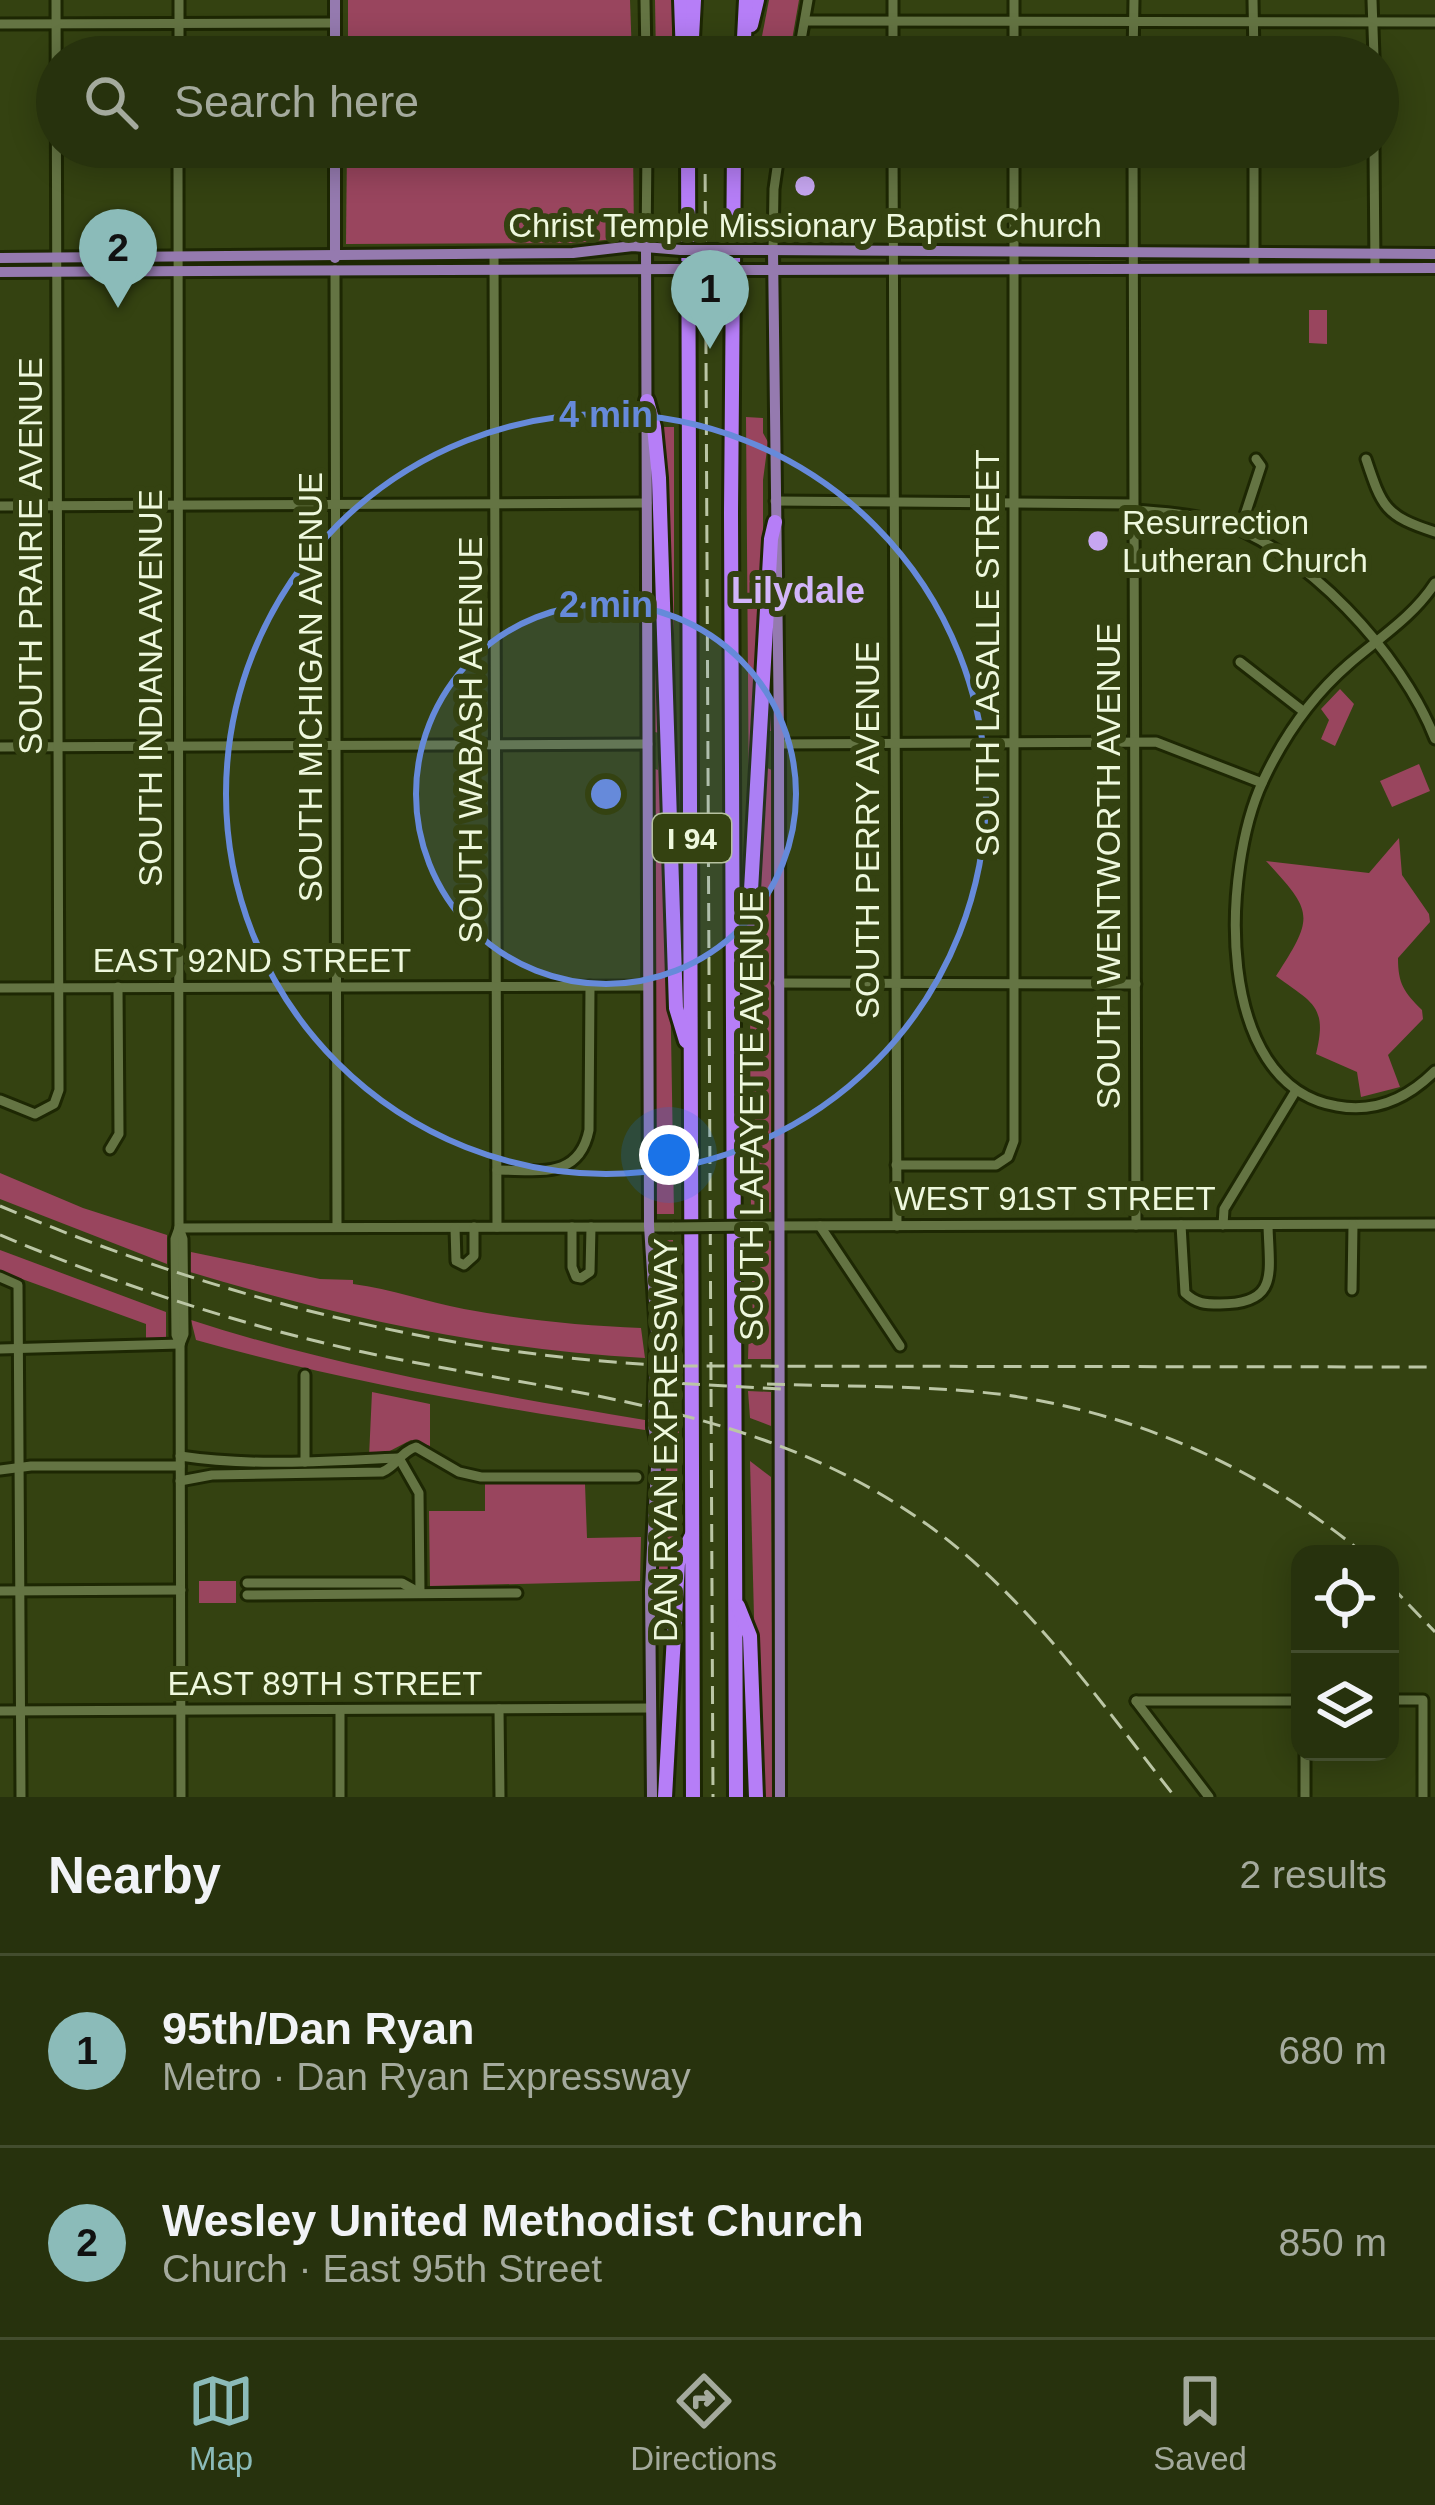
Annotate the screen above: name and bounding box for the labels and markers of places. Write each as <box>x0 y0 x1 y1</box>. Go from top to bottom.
marker: Christ Temple Missionary Baptist Church <box>792 173 818 199</box>
place label: Christ Temple Missionary Baptist Church <box>508 207 1102 244</box>
pin: 2 <box>79 209 157 308</box>
pin: 1 <box>671 250 749 349</box>
place label: Resurrection Lutheran Church <box>1122 504 1368 579</box>
marker: Resurrection Lutheran Church <box>1085 528 1111 554</box>
centre of rings <box>585 773 627 815</box>

